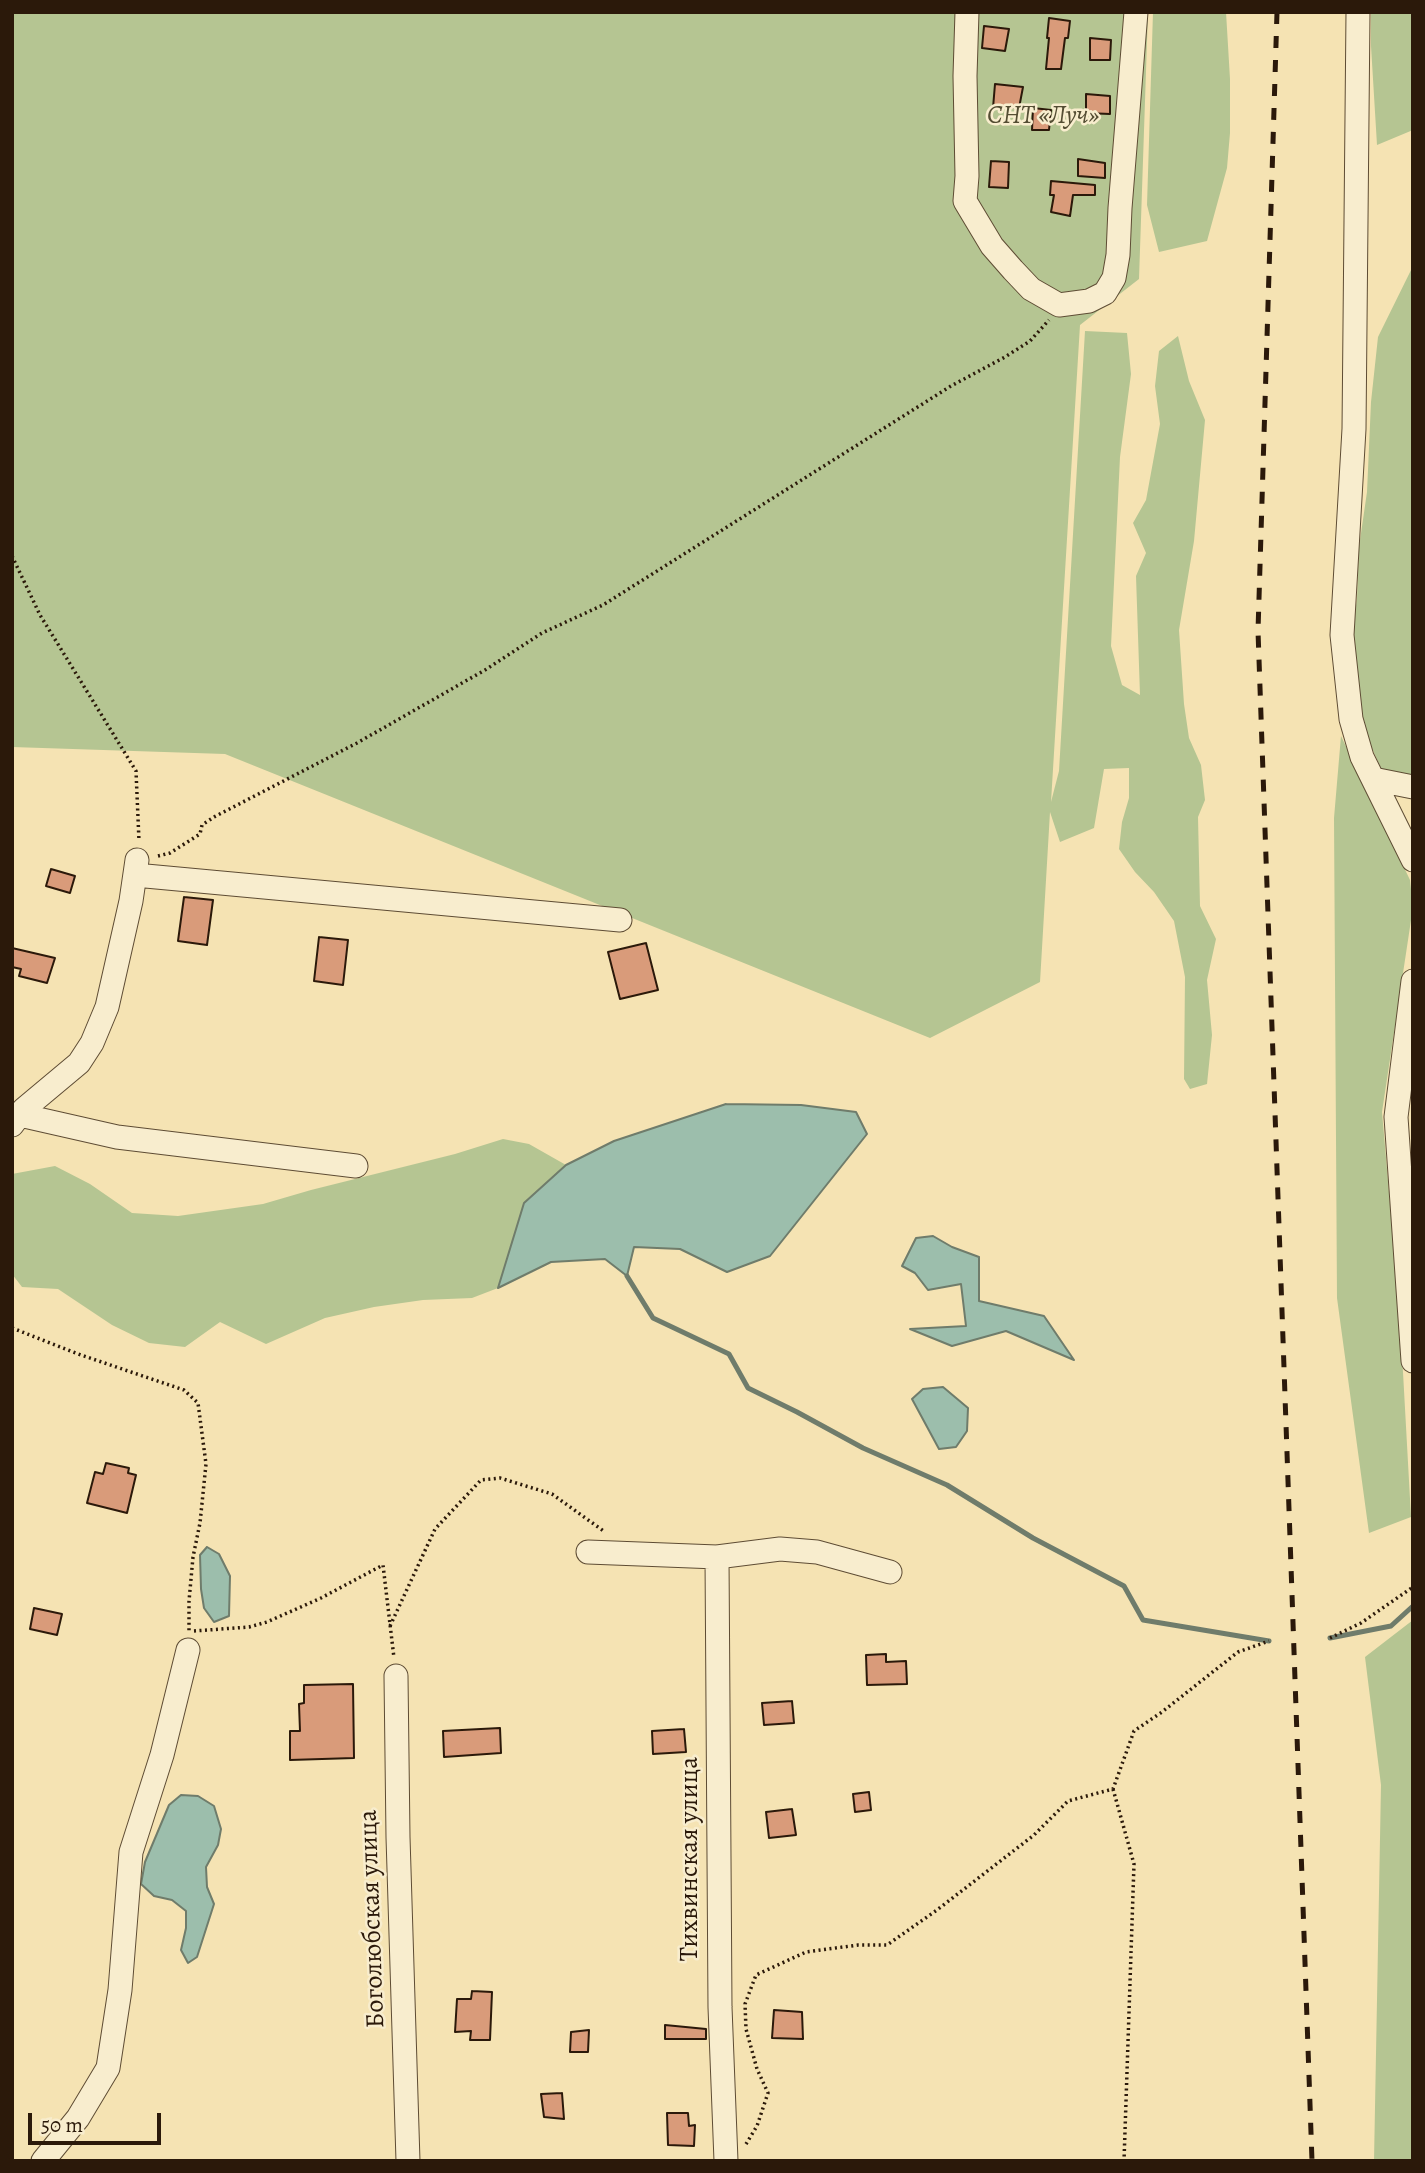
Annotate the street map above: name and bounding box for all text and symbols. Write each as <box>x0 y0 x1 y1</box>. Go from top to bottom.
park label: СНТ «Луч» <box>987 101 1099 133</box>
street label: Тихвинская улица <box>675 1757 707 1961</box>
street label: Боголюбская улица <box>354 1809 392 2029</box>
scale bar <box>32 2100 164 2144</box>
text: 50 m <box>41 2111 83 2139</box>

